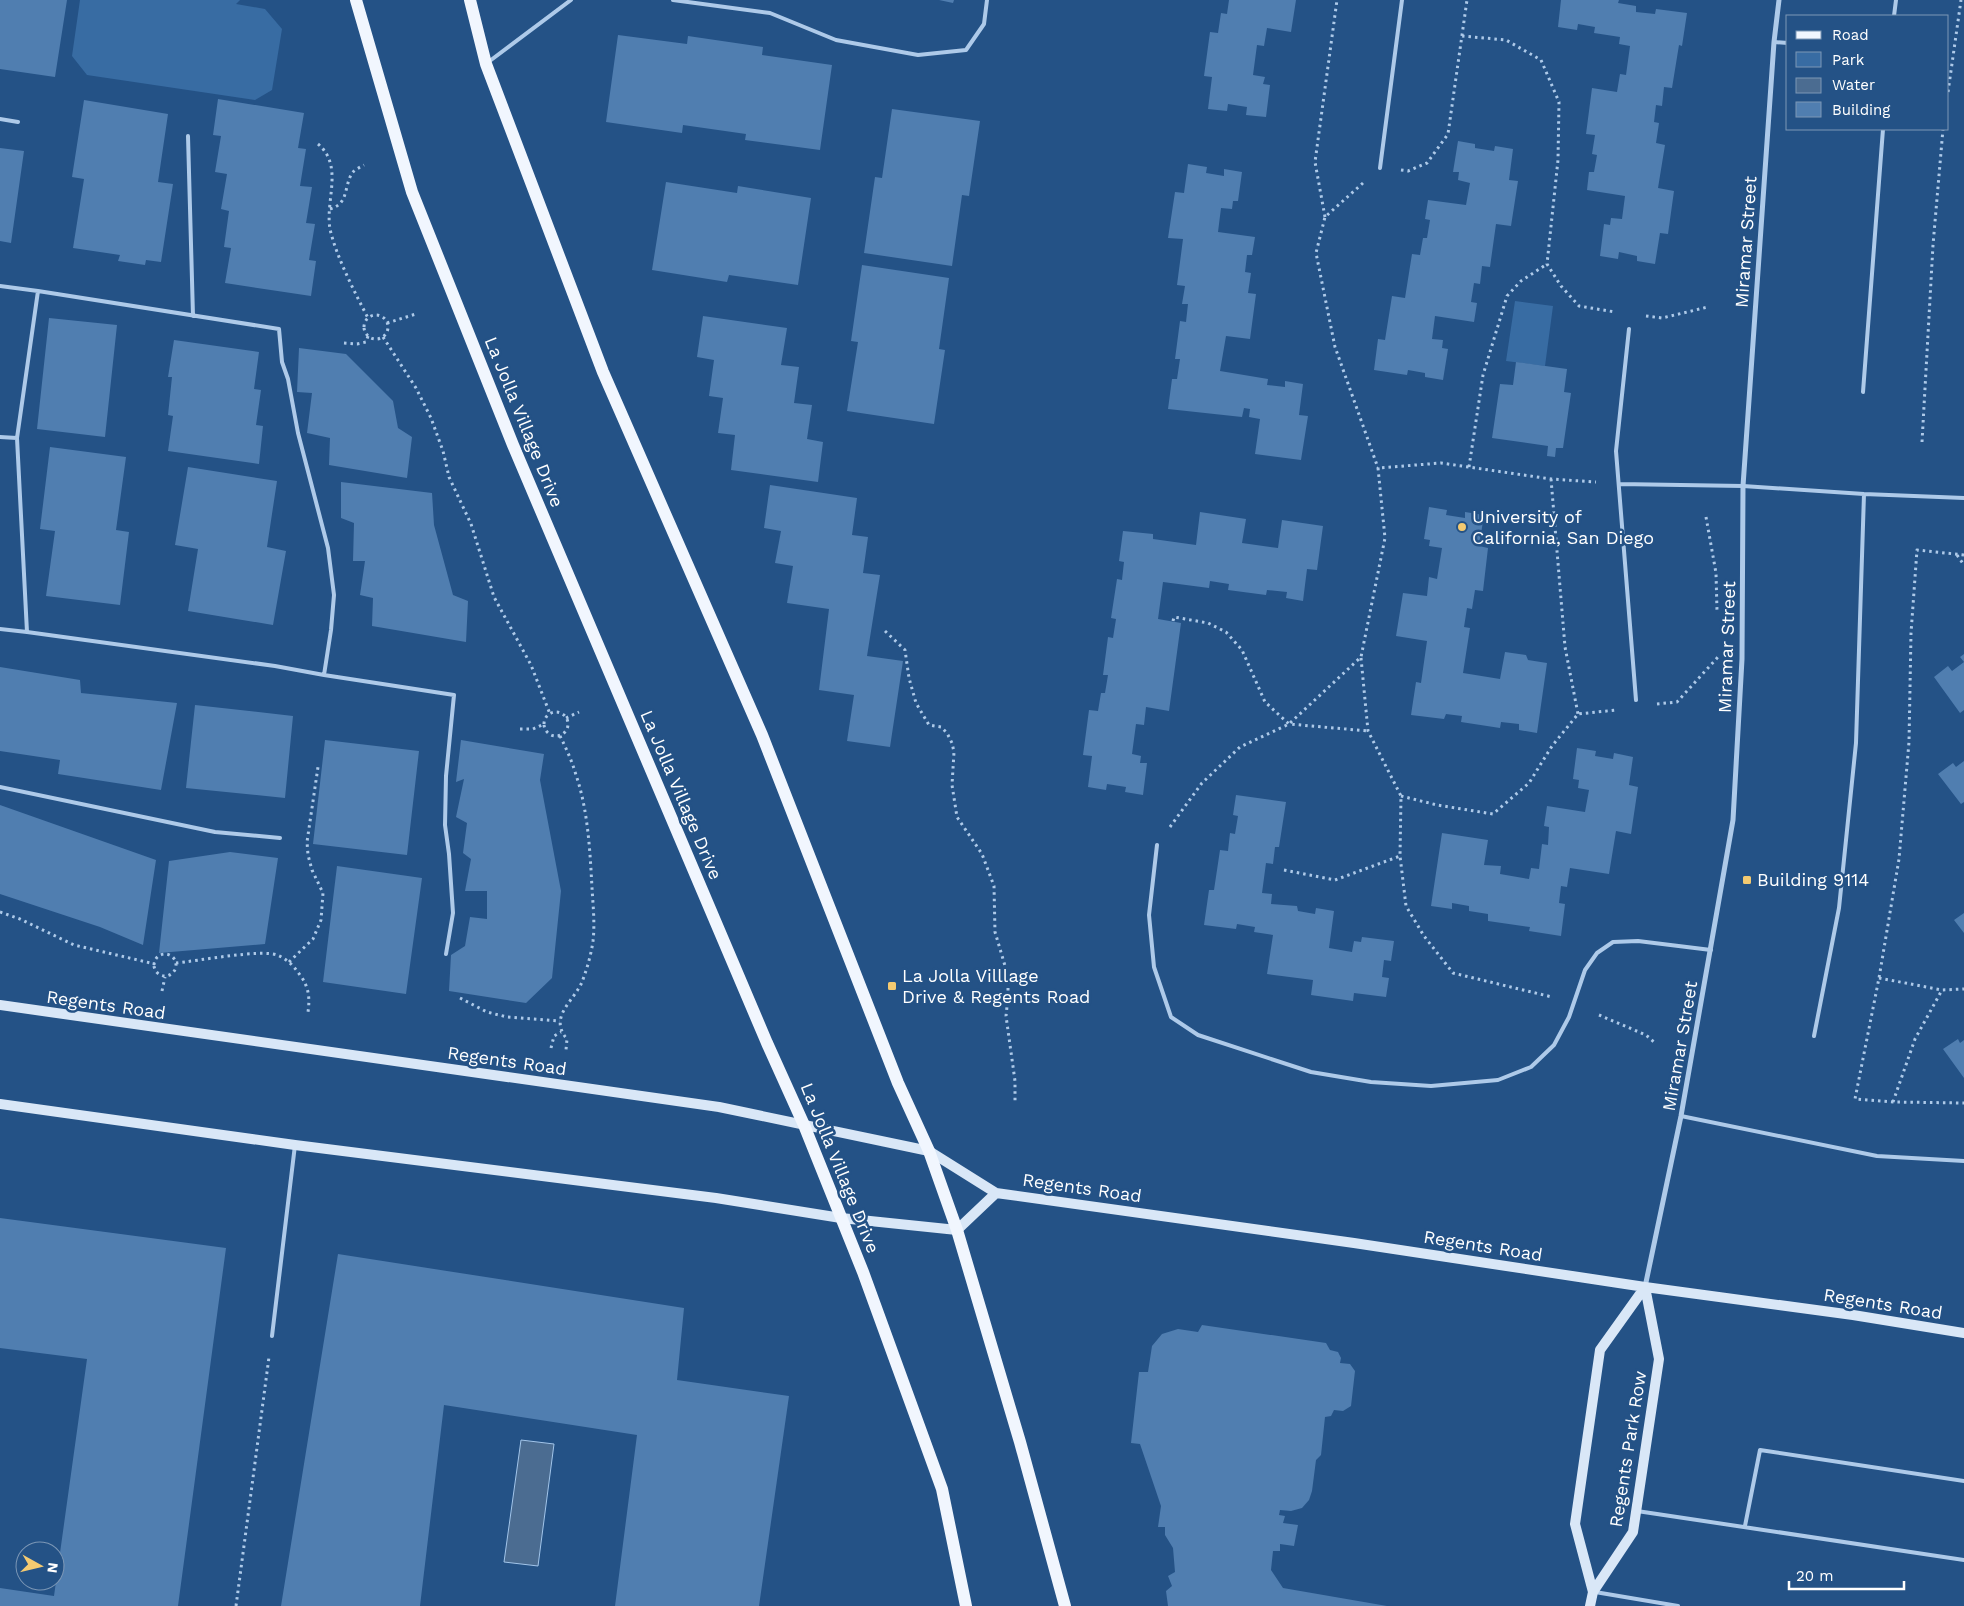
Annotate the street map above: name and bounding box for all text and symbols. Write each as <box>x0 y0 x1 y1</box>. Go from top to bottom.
legend <box>1786 15 1949 130</box>
text: Road <box>1832 26 1869 44</box>
text: Park <box>1832 51 1865 69</box>
text: Water <box>1832 76 1875 94</box>
text: Building <box>1832 101 1890 119</box>
street label: Miramar Street <box>1730 175 1761 309</box>
street label: La Jolla Village Drive <box>481 334 568 510</box>
place label: University of California, San Diego <box>1472 506 1654 548</box>
marker: University of California, San Diego <box>1456 521 1468 533</box>
street label: Miramar Street <box>1714 580 1739 713</box>
street label: La Jolla Village Drive <box>636 707 727 883</box>
place label: Building 9114 <box>1757 869 1869 890</box>
marker: Building 9114 <box>1741 874 1753 886</box>
place label: La Jolla Villlage Drive & Regents Road <box>902 965 1090 1007</box>
street label: Miramar Street <box>1658 979 1701 1113</box>
marker: La Jolla Villlage Drive & Regents Road <box>886 980 898 992</box>
street label: Regents Road <box>45 986 167 1023</box>
street label: Regents Road <box>446 1042 568 1079</box>
street label: La Jolla Village Drive <box>797 1080 884 1256</box>
street label: Regents Road <box>1021 1169 1143 1206</box>
street label: Regents Road <box>1422 1226 1544 1265</box>
street label: Regents Road <box>1822 1284 1944 1323</box>
street label: Regents Park Row <box>1605 1369 1650 1529</box>
north arrow <box>15 1541 65 1591</box>
scale bar <box>1789 1558 1904 1590</box>
text: N <box>44 1562 62 1574</box>
text: 20 m <box>1796 1567 1834 1585</box>

